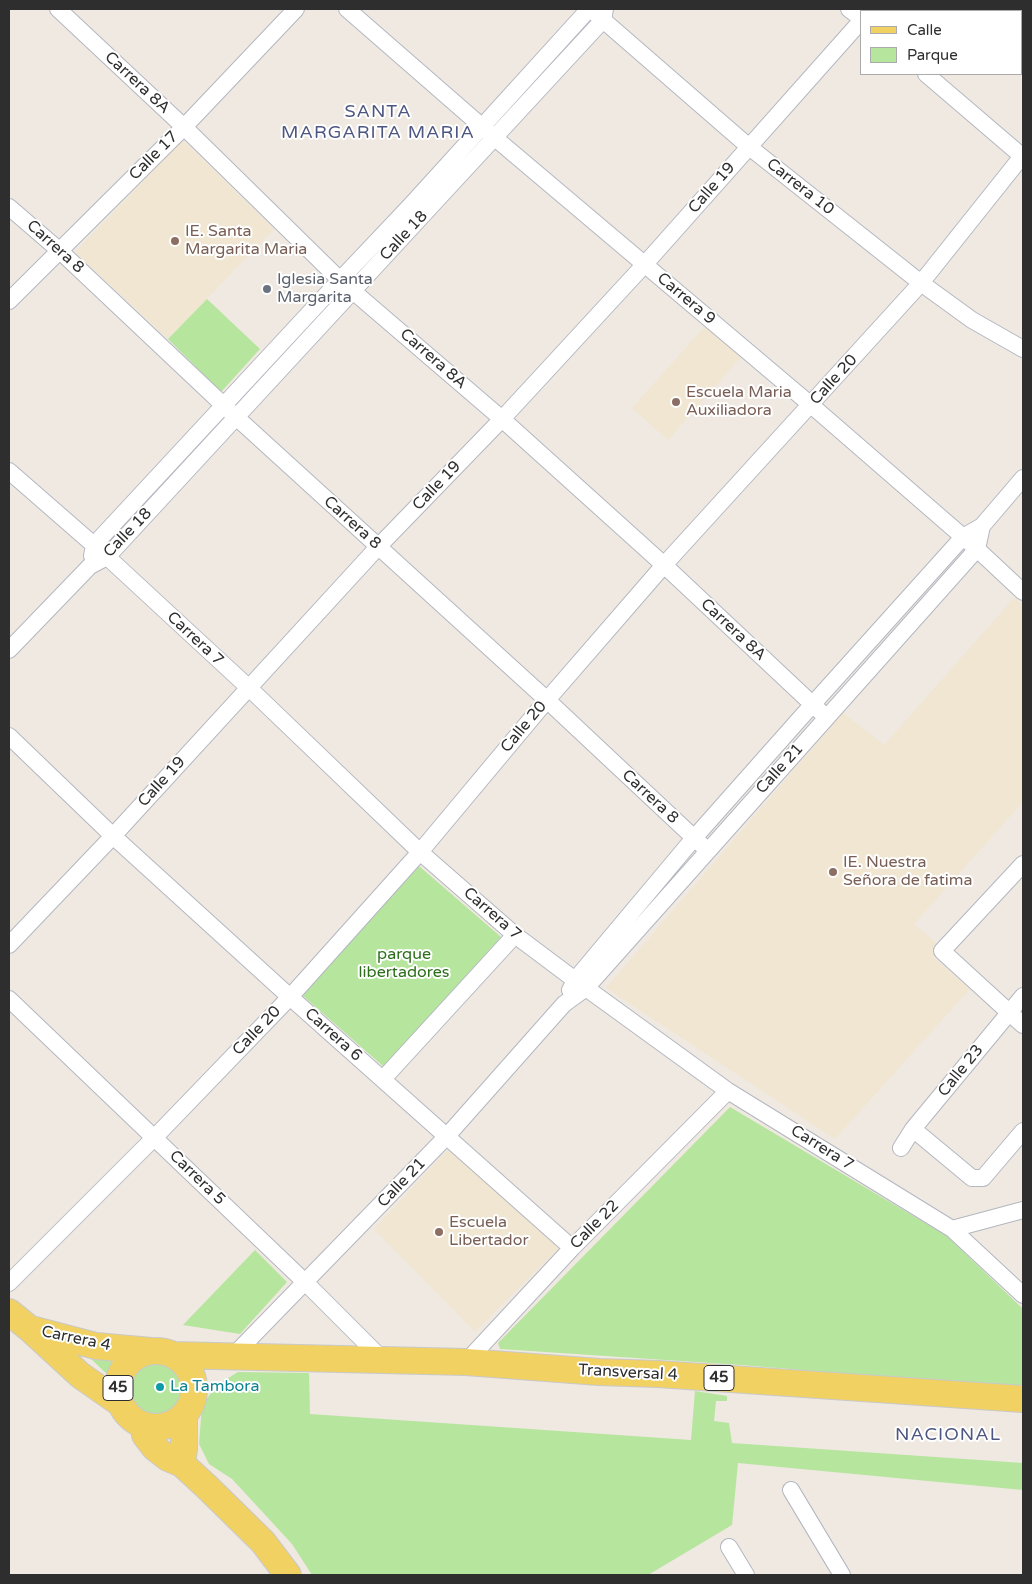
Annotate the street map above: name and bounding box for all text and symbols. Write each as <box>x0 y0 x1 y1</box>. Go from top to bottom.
legend <box>860 10 1022 75</box>
text: Calle <box>907 21 942 39</box>
text: Parque <box>907 46 958 64</box>
street label: Carrera 8A <box>100 48 174 118</box>
district label: SANTA MARGARITA MARIA <box>279 101 477 144</box>
street label: Calle 17 <box>126 128 182 184</box>
street label: Carrera 10 <box>762 155 838 219</box>
street label: Calle 19 <box>685 159 739 217</box>
street label: Calle 18 <box>376 207 432 265</box>
street label: Carrera 8 <box>22 216 88 278</box>
place label: IE. Santa Margarita Maria <box>185 222 307 260</box>
marker: IE. Santa Margarita Maria <box>169 235 181 247</box>
street label: Carrera 9 <box>653 269 719 329</box>
place label: Iglesia Santa Margarita <box>277 270 373 308</box>
marker: Iglesia Santa Margarita <box>261 283 273 295</box>
street label: Carrera 8A <box>396 325 470 393</box>
street label: Calle 20 <box>806 351 862 409</box>
place label: Escuela Maria Auxiliadora <box>686 383 792 421</box>
marker: Escuela Maria Auxiliadora <box>670 396 682 408</box>
street label: Calle 19 <box>409 457 465 515</box>
street label: Carrera 8 <box>319 492 385 554</box>
street label: Calle 18 <box>100 504 156 562</box>
street label: Carrera 8A <box>696 595 770 665</box>
street label: Carrera 7 <box>163 608 227 670</box>
street label: Calle 20 <box>497 697 551 757</box>
street label: Calle 21 <box>752 740 808 798</box>
street label: Calle 19 <box>134 753 190 811</box>
street label: Carrera 8 <box>618 766 682 828</box>
place label: IE. Nuestra Señora de fatima <box>843 853 972 891</box>
marker: IE. Nuestra Señora de fatima <box>827 866 839 878</box>
street label: Carrera 7 <box>459 884 525 944</box>
park label: parque libertadores <box>359 945 449 983</box>
street label: Calle 20 <box>229 1002 285 1060</box>
street label: Carrera 6 <box>300 1004 366 1066</box>
street label: Calle 23 <box>934 1041 988 1101</box>
street label: Carrera 7 <box>787 1121 857 1175</box>
street label: Carrera 5 <box>165 1147 229 1209</box>
street label: Calle 21 <box>374 1154 430 1212</box>
street label: Calle 22 <box>567 1197 623 1253</box>
place label: Escuela Libertador <box>449 1213 529 1251</box>
marker: Escuela Libertador <box>433 1226 445 1238</box>
street label: Carrera 4 <box>40 1322 112 1356</box>
street label: Transversal 4 <box>578 1361 678 1385</box>
road number: 45 <box>704 1366 734 1390</box>
road number: 45 <box>103 1376 133 1400</box>
place label: La Tambora <box>170 1377 259 1397</box>
marker: La Tambora <box>154 1381 166 1393</box>
district label: NACIONAL <box>894 1424 1002 1446</box>

